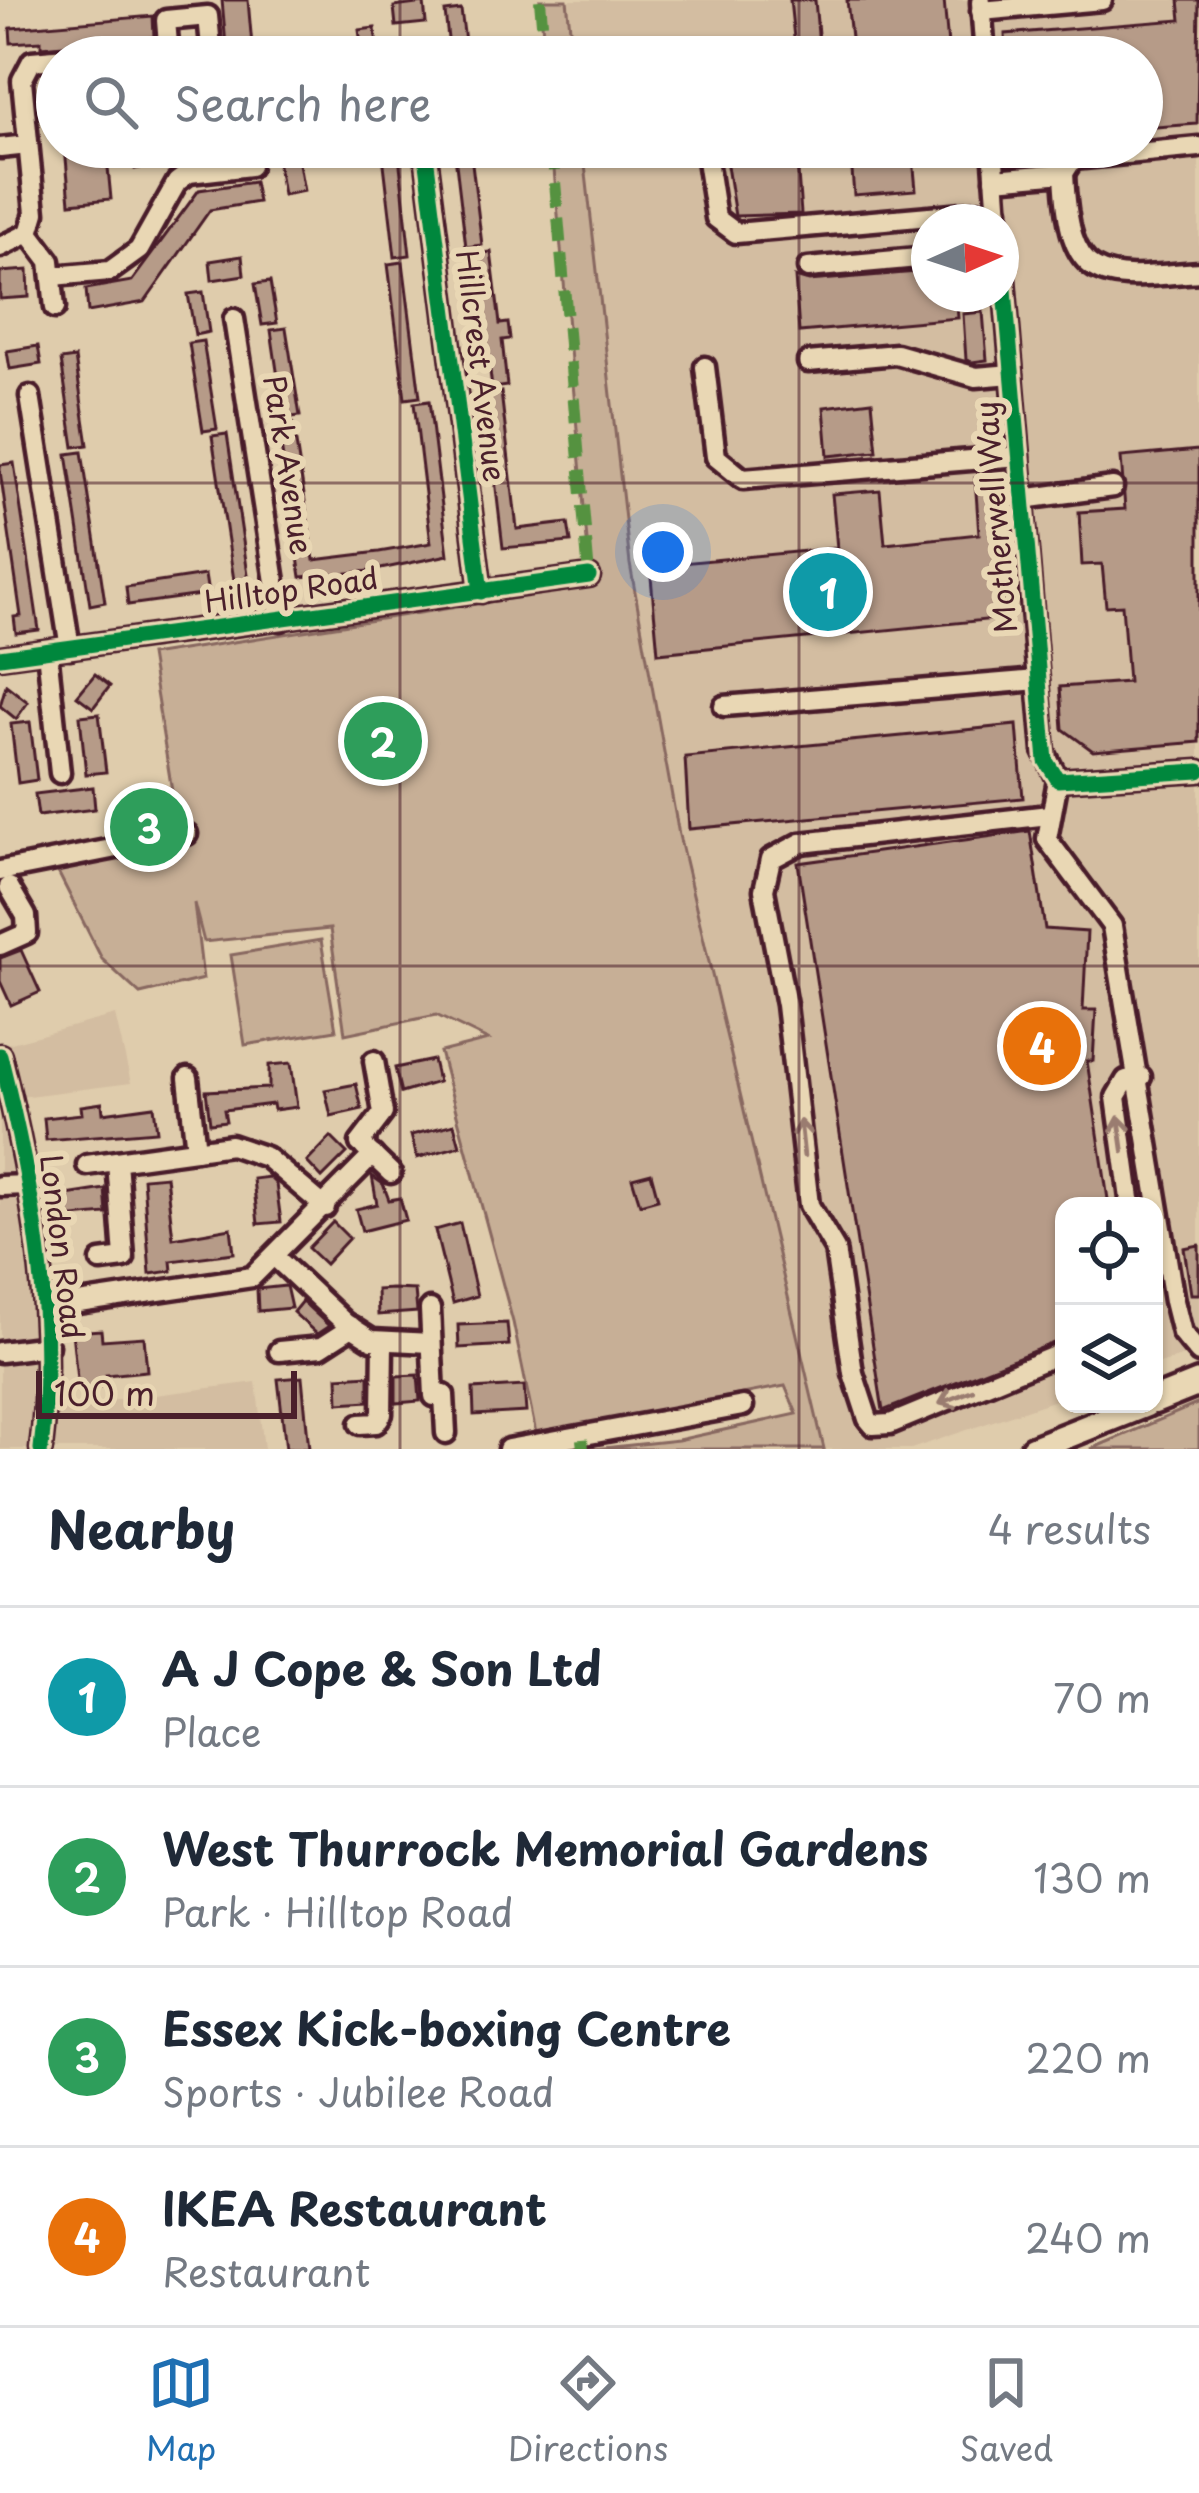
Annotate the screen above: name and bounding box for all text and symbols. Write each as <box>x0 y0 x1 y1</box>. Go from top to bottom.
search box <box>36 36 1163 168</box>
text: Search here <box>174 68 431 136</box>
icon: search <box>78 69 144 135</box>
north arrow <box>911 204 1019 312</box>
street label: Hillcrest Avenue <box>446 247 519 484</box>
street label: Park Avenue <box>253 372 326 558</box>
street label: Motherwell Way <box>962 399 1027 635</box>
your location <box>633 522 693 582</box>
pin: 1 <box>789 547 867 637</box>
street label: Hilltop Road <box>201 554 380 623</box>
pin: 2 <box>344 696 422 786</box>
pin: 3 <box>110 782 188 872</box>
pin: 4 <box>1003 1001 1081 1091</box>
one-way arrow <box>1109 1115 1132 1154</box>
one-way arrow <box>790 1119 812 1158</box>
street label: London Road <box>30 1152 97 1342</box>
map controls <box>1055 1197 1163 1413</box>
button: locate <box>1055 1197 1163 1305</box>
button: layers <box>1055 1305 1163 1413</box>
scale bar <box>36 1365 297 1418</box>
text: 100 m <box>54 1367 155 1417</box>
one-way arrow <box>939 1388 976 1409</box>
text: Nearby <box>48 1489 235 1566</box>
text: 4 results <box>988 1498 1151 1557</box>
text: A J Cope & Son Ltd <box>162 1633 601 1701</box>
text: 1 <box>78 1667 96 1726</box>
text: 70 m <box>1053 1667 1151 1726</box>
text: Place <box>162 1701 262 1760</box>
text: West Thurrock Memorial Gardens <box>162 1813 928 1881</box>
text: 2 <box>73 1847 101 1906</box>
text: 130 m <box>1033 1847 1151 1906</box>
text: Park · Hilltop Road <box>162 1881 514 1940</box>
text: Essex Kick-boxing Centre <box>162 1993 731 2061</box>
text: 3 <box>74 2027 100 2086</box>
text: 220 m <box>1026 2027 1151 2086</box>
text: Sports · Jubilee Road <box>162 2061 555 2120</box>
text: IKEA Restaurant <box>162 2173 547 2241</box>
text: 4 <box>74 2207 100 2266</box>
text: 240 m <box>1025 2207 1151 2266</box>
text: Restaurant <box>162 2241 370 2300</box>
tab: Map <box>146 2350 216 2472</box>
tab: Directions <box>508 2350 668 2472</box>
tab: Saved <box>960 2350 1053 2472</box>

